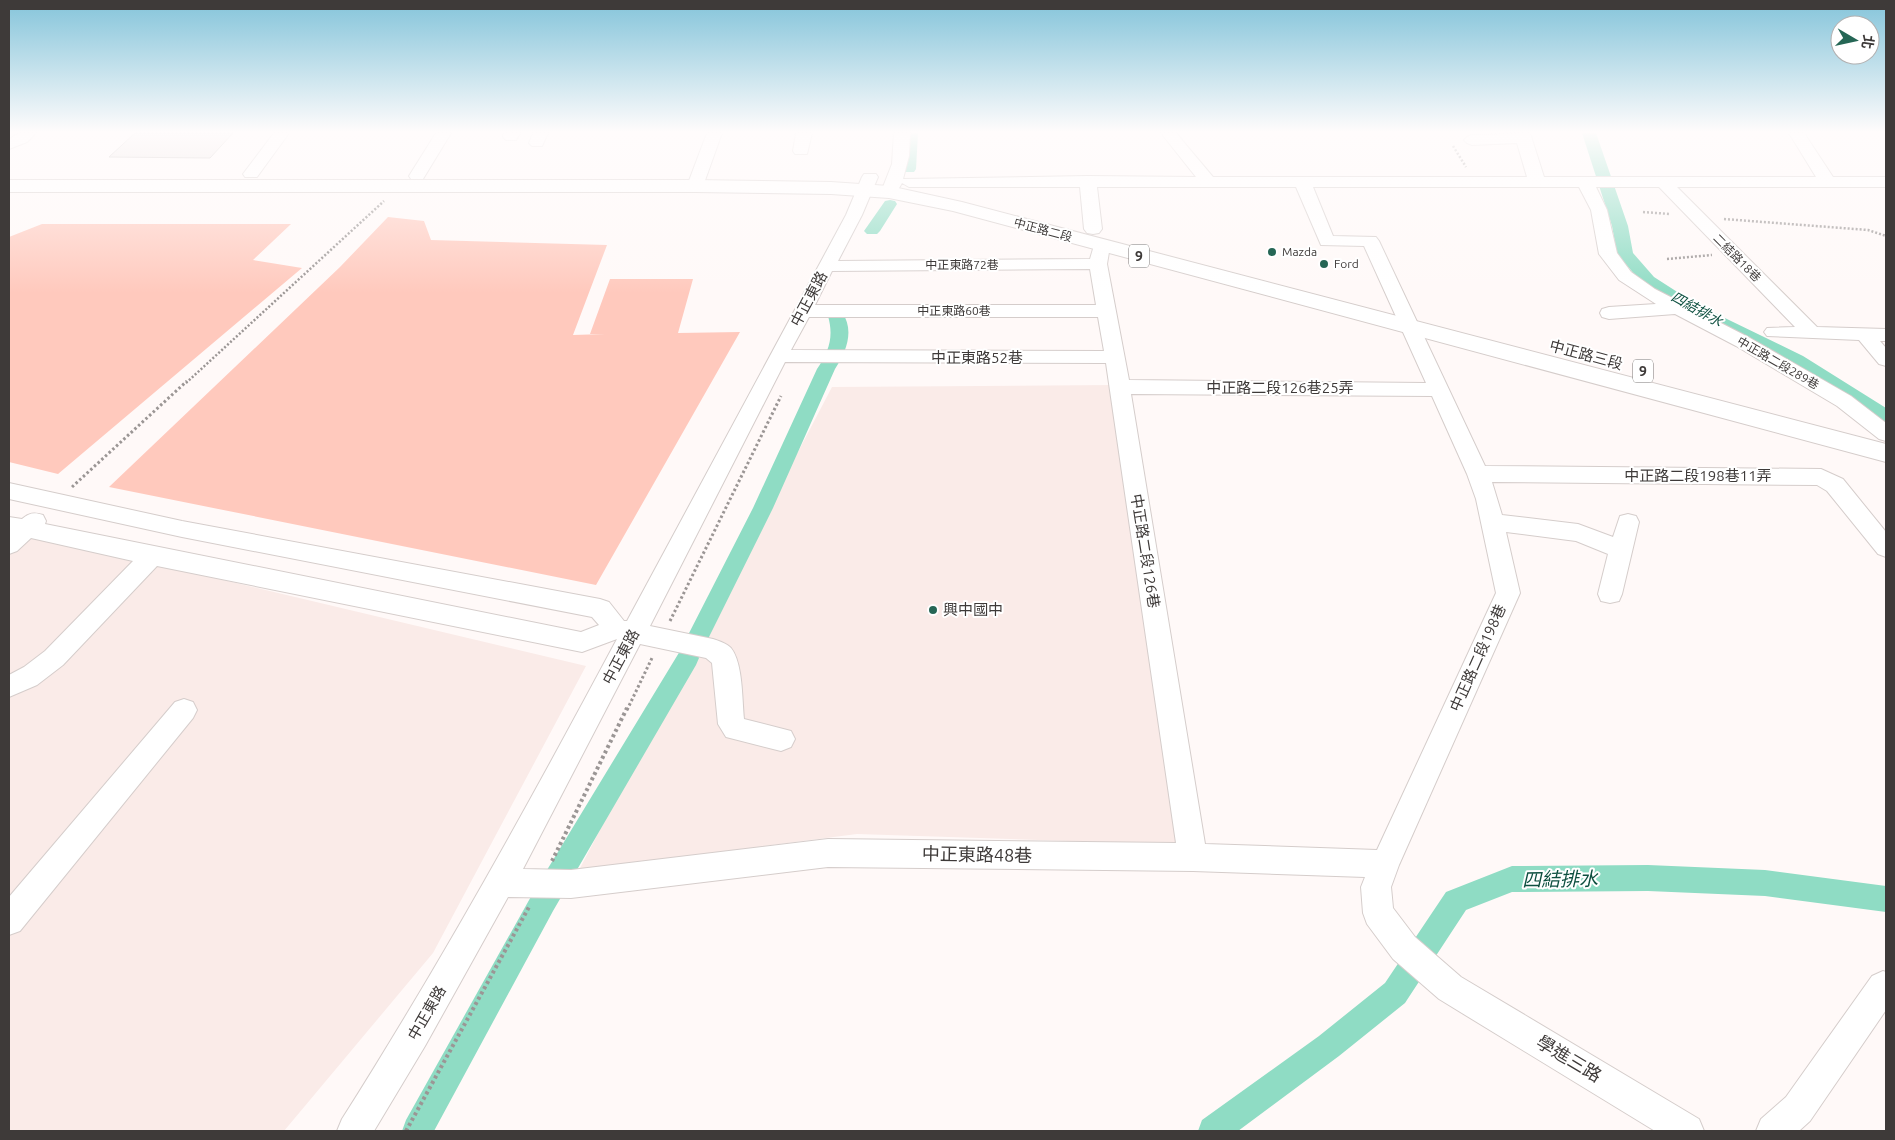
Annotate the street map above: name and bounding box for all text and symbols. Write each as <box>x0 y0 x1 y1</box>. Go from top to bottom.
north arrow <box>1830 15 1880 65</box>
text: 北 <box>1859 34 1877 50</box>
street label: 中正路二段 <box>1012 215 1074 244</box>
street label: 二結路18巷 <box>1711 231 1764 284</box>
road number: 9 <box>1129 245 1149 268</box>
place label: Mazda <box>1282 245 1317 258</box>
marker: Mazda <box>1266 246 1278 258</box>
place label: Ford <box>1334 257 1359 270</box>
street label: 中正東路72巷 <box>925 258 999 271</box>
marker: Ford <box>1318 258 1330 270</box>
street label: 中正東路 <box>787 268 830 329</box>
water label: 四結排水 <box>1669 288 1726 330</box>
street label: 中正東路60巷 <box>917 304 991 317</box>
street label: 中正路二段289巷 <box>1735 334 1821 391</box>
street label: 中正路三段 <box>1548 337 1625 372</box>
street label: 中正東路52巷 <box>931 349 1023 366</box>
road number: 9 <box>1633 360 1653 382</box>
street label: 中正路二段126巷25弄 <box>1206 379 1354 396</box>
street label: 中正路二段198巷11弄 <box>1624 467 1772 484</box>
street label: 中正路二段126巷 <box>1128 493 1163 609</box>
place label: 興中國中 <box>943 601 1003 618</box>
street label: 中正路二段198巷 <box>1446 602 1509 714</box>
marker: 興中國中 <box>927 604 939 616</box>
street label: 中正東路 <box>599 626 642 687</box>
street label: 中正東路48巷 <box>922 843 1032 865</box>
water label: 四結排水 <box>1522 867 1599 891</box>
street label: 中正東路 <box>404 983 449 1043</box>
street label: 學進三路 <box>1534 1031 1606 1085</box>

